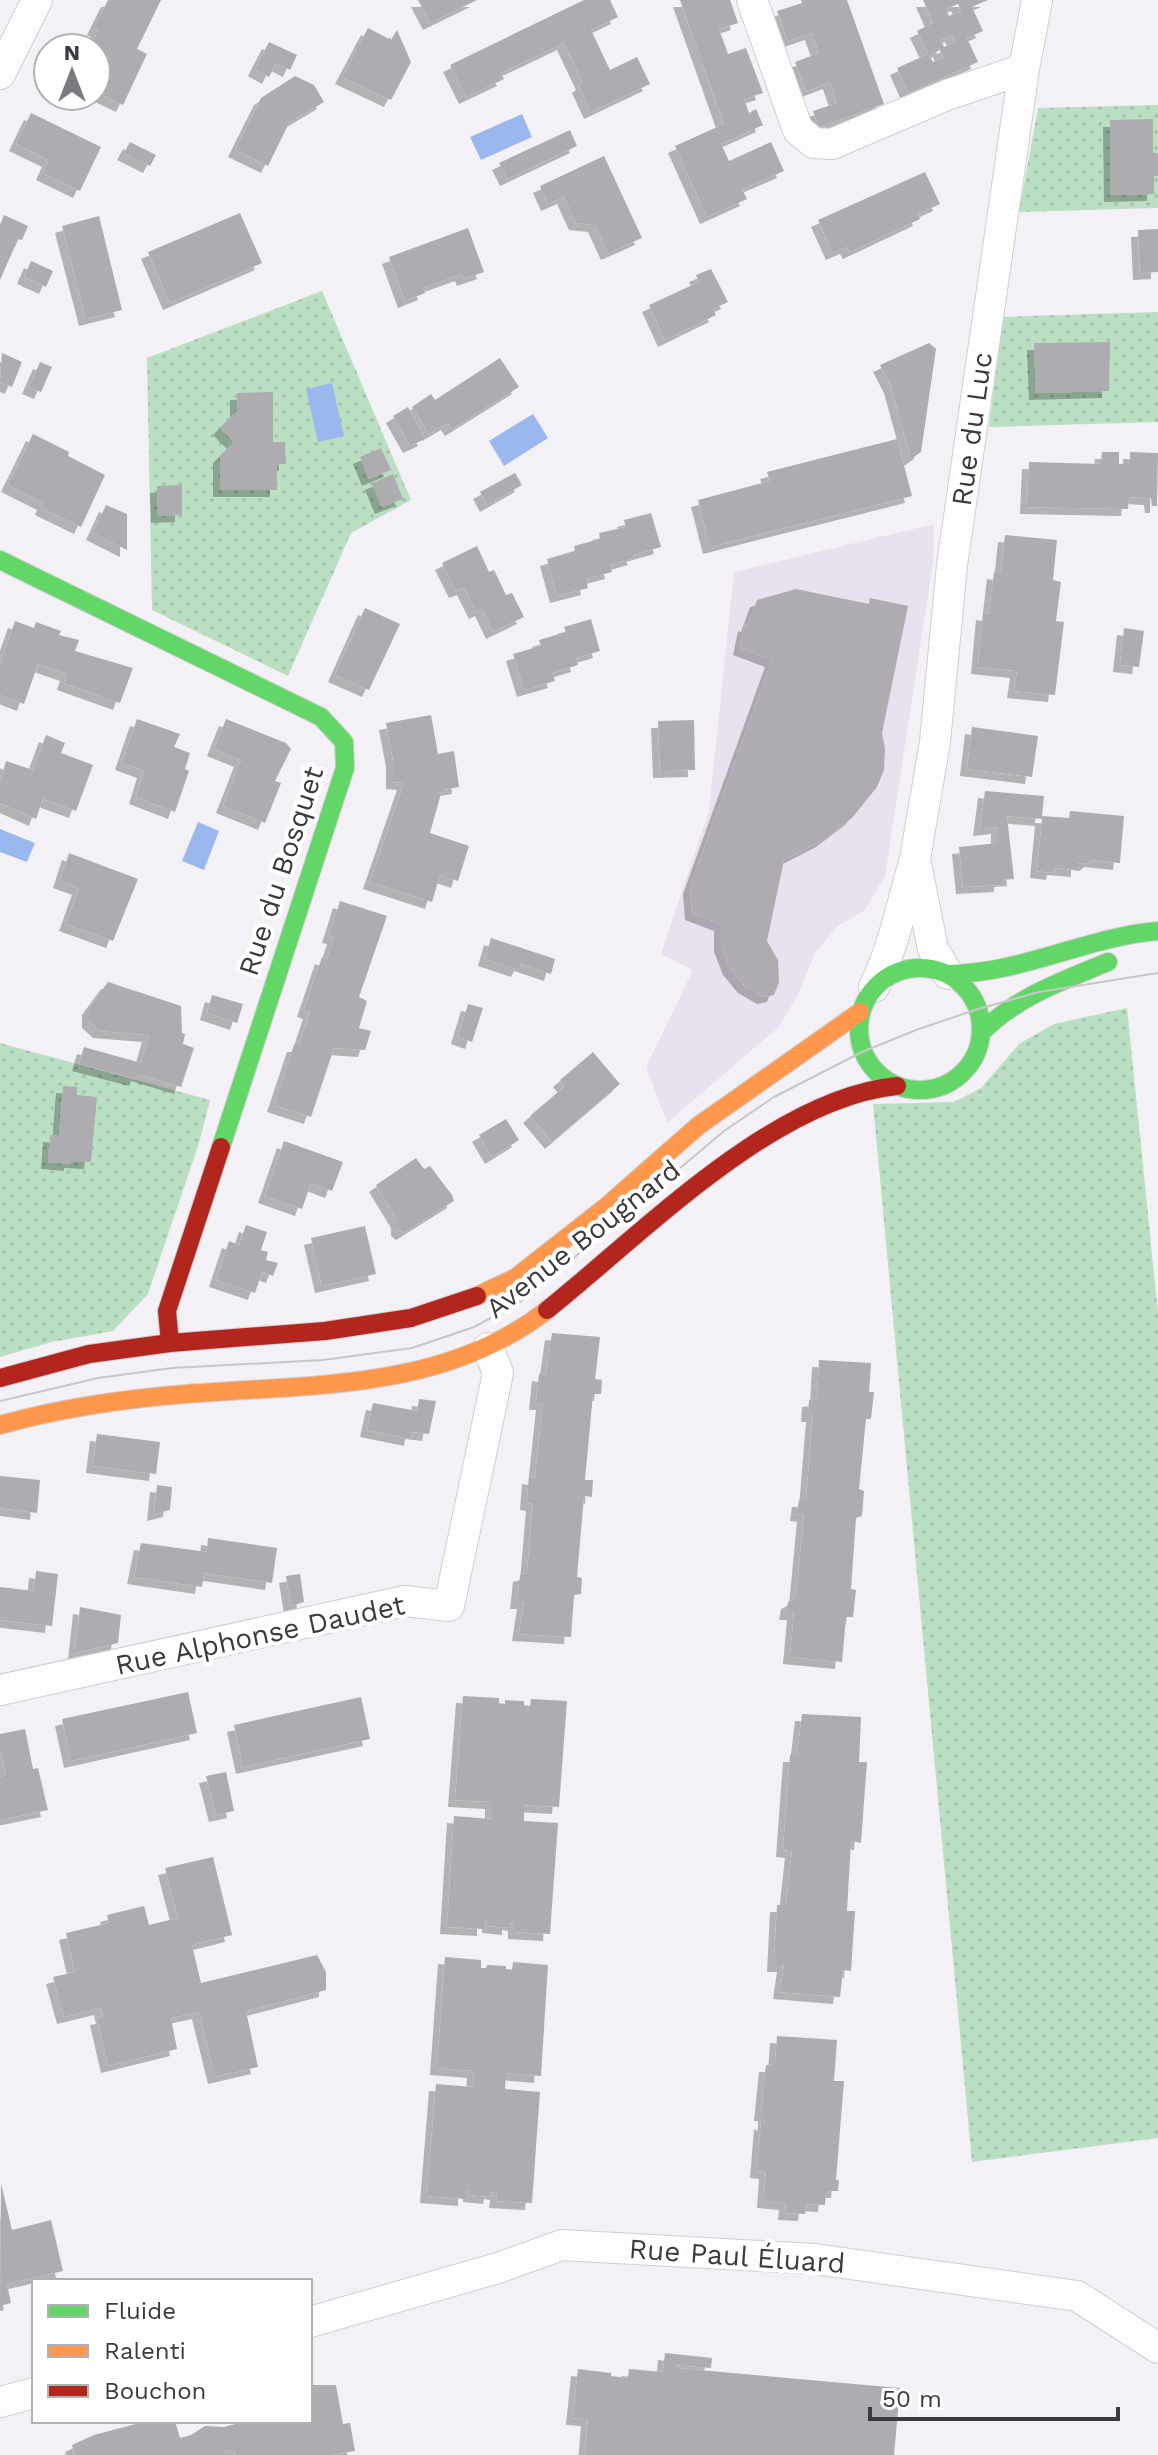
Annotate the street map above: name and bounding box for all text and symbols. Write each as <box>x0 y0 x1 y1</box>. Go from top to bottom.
north arrow <box>32 32 112 112</box>
text: N <box>64 40 80 65</box>
street label: Rue du Luc <box>945 350 999 508</box>
street label: Rue du Bosquet <box>232 762 330 980</box>
street label: Avenue Bougnard <box>479 1153 687 1325</box>
street label: Rue Alphonse Daudet <box>112 1588 408 1682</box>
street label: Rue Paul Éluard <box>628 2232 846 2280</box>
legend <box>32 2279 312 2423</box>
text: Fluide <box>104 2297 176 2325</box>
text: Ralenti <box>104 2337 186 2365</box>
scale bar <box>870 2371 1118 2421</box>
text: Bouchon <box>104 2377 206 2405</box>
text: 50 m <box>882 2385 942 2413</box>

